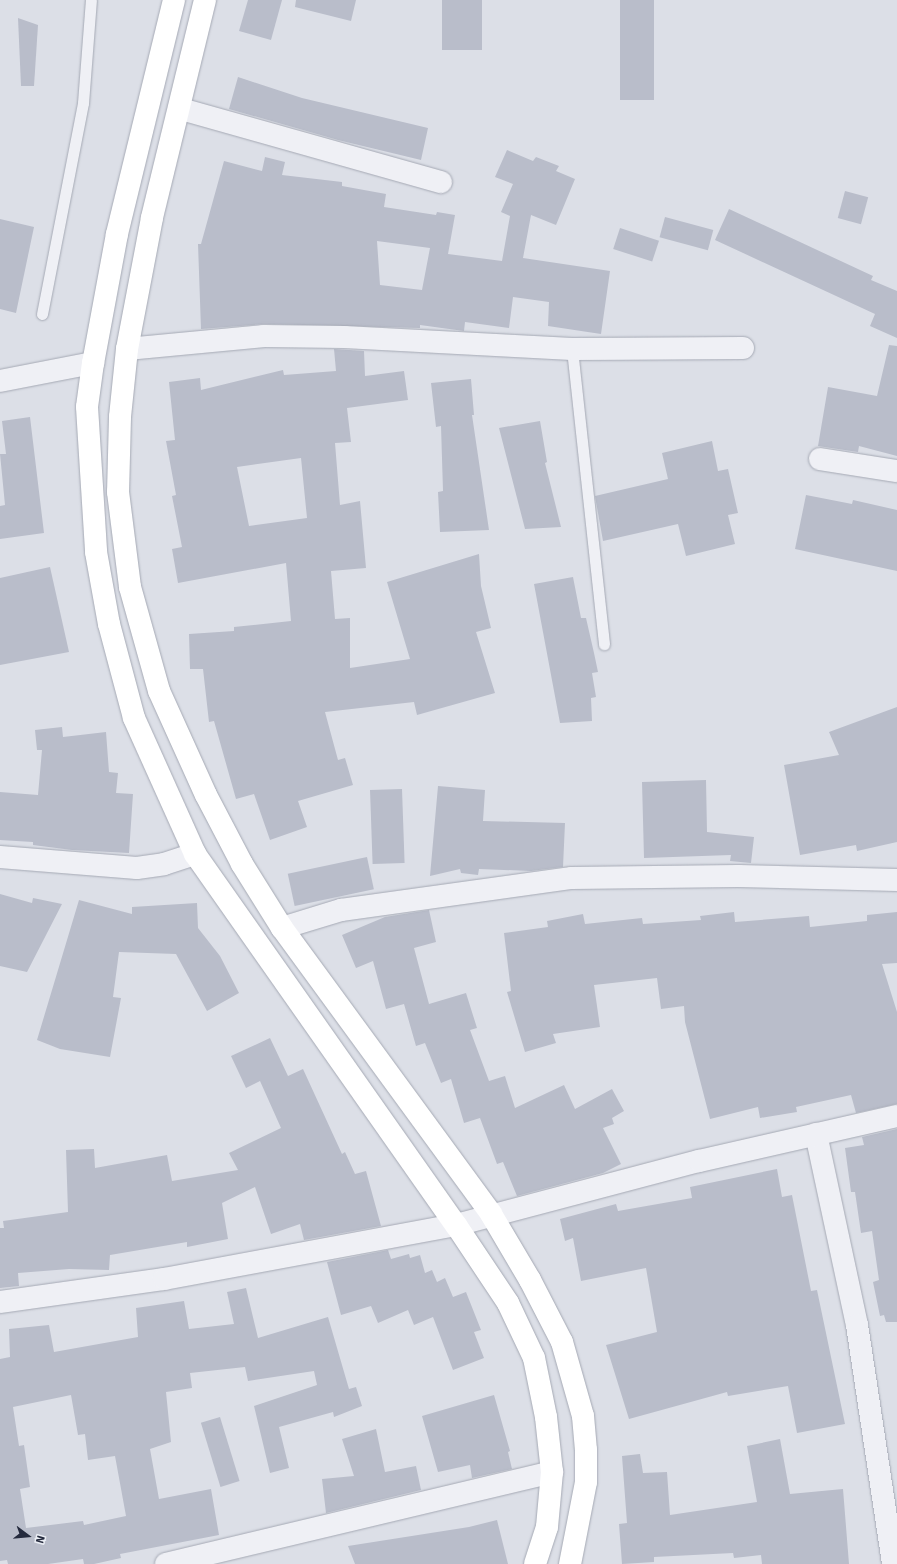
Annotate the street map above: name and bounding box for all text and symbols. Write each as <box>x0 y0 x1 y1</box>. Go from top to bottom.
north arrow <box>8 1516 48 1556</box>
text: N <box>33 1534 47 1545</box>

